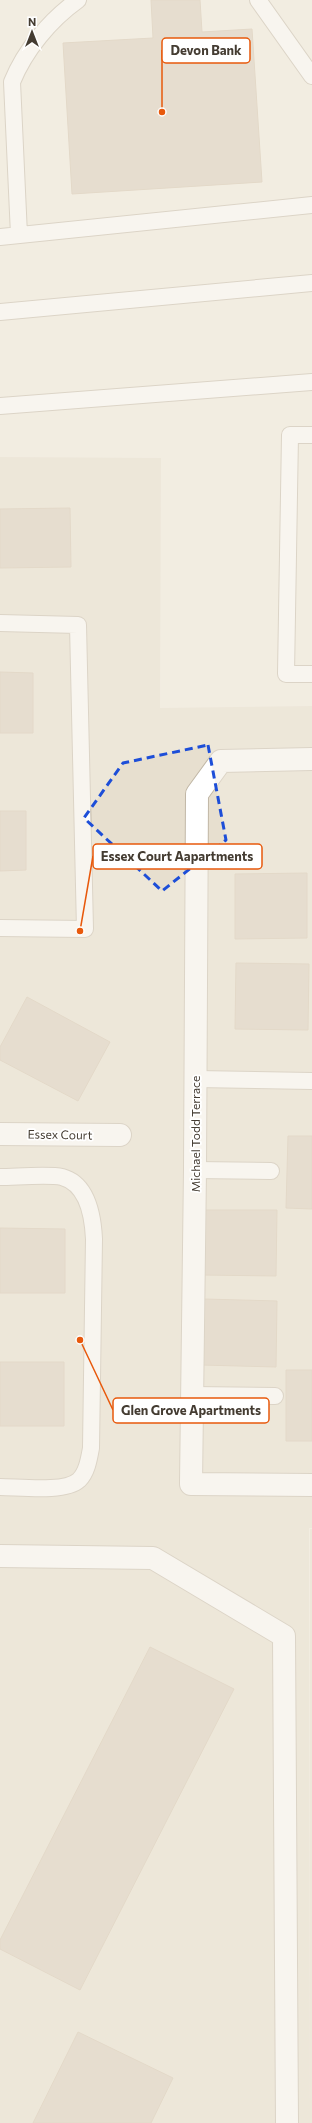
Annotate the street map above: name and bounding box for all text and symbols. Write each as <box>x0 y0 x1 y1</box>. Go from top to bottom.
north arrow <box>12 12 52 52</box>
text: N <box>28 15 36 28</box>
callout: Devon Bank <box>162 38 250 63</box>
text: Devon Bank <box>170 42 242 58</box>
callout: Essex Court Aapartments <box>93 844 262 869</box>
text: Essex Court Aapartments <box>101 848 253 864</box>
street label: Michael Todd Terrace <box>188 1076 202 1192</box>
street label: Essex Court <box>27 1126 93 1142</box>
callout: Glen Grove Apartments <box>113 1398 269 1423</box>
text: Glen Grove Apartments <box>121 1402 261 1418</box>

